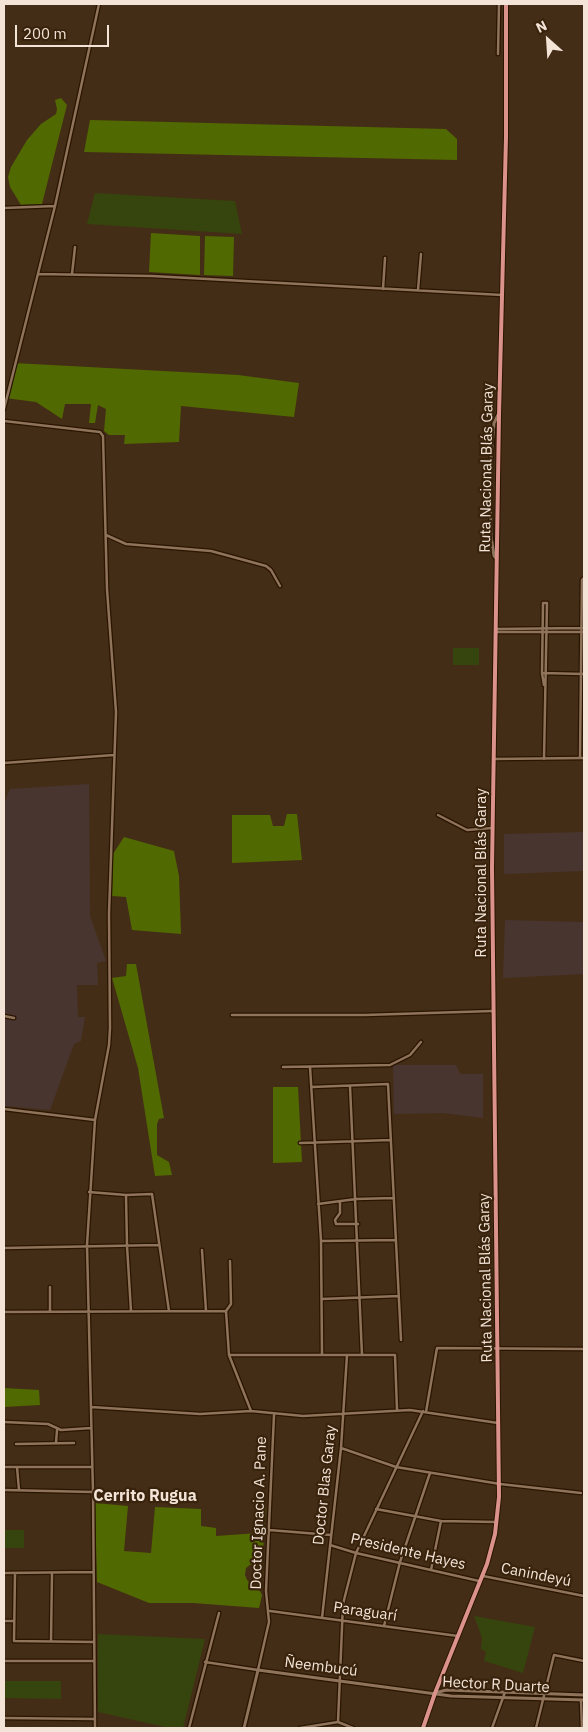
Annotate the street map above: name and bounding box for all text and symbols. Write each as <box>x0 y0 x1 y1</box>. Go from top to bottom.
scale bar <box>18 15 111 47</box>
north arrow <box>523 15 573 65</box>
text: N <box>533 16 550 37</box>
text: 200 m <box>23 24 67 43</box>
street label: Ruta Nacional Blás Garay <box>477 383 497 553</box>
street label: Ruta Nacional Blás Garay <box>473 788 491 958</box>
street label: Ruta Nacional Blás Garay <box>476 1193 496 1363</box>
street label: Doctor Blas Garay <box>310 1424 340 1546</box>
street label: Doctor Ignacio A. Pane <box>247 1436 271 1590</box>
district label: Cerrito Rugua <box>93 1486 197 1506</box>
street label: Presidente Hayes <box>349 1530 467 1574</box>
street label: Canindeyú <box>499 1559 573 1591</box>
street label: Paraguarí <box>332 1599 398 1625</box>
street label: Ñeembucú <box>283 1654 359 1680</box>
street label: Hector R Duarte <box>442 1673 550 1697</box>

